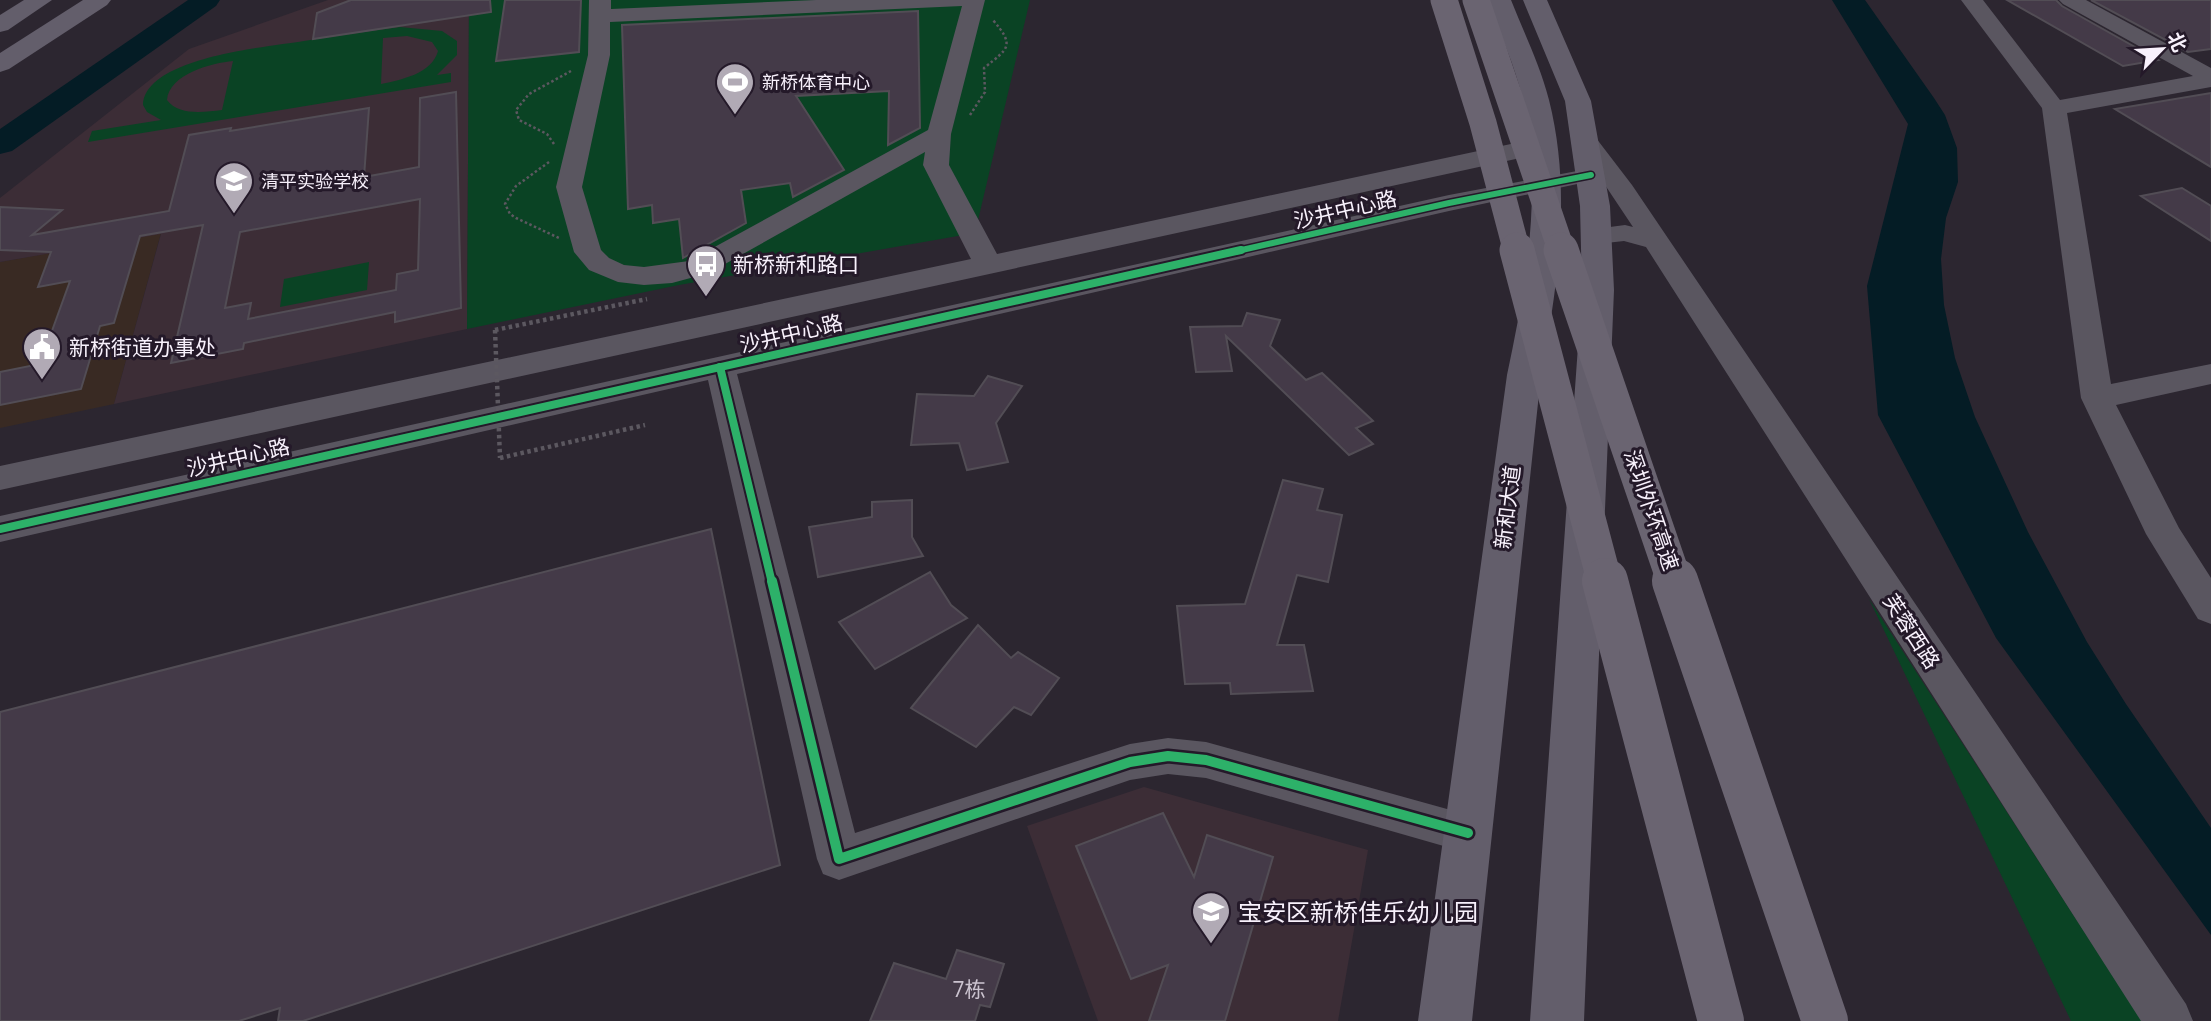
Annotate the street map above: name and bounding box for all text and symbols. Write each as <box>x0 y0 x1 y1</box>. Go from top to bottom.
north arrow <box>2127 14 2197 84</box>
text: 北 <box>2162 28 2193 56</box>
sports icon: 新桥体育中心 <box>714 61 756 116</box>
place label: 新桥体育中心 <box>762 70 870 94</box>
school or university icon: 清平实验学校 <box>213 160 255 215</box>
place label: 清平实验学校 <box>261 169 369 193</box>
street label: 沙井中心路 <box>1291 184 1399 234</box>
bus stop icon: 新桥新和路口 <box>685 243 727 298</box>
place label: 新桥新和路口 <box>733 250 859 278</box>
street label: 沙井中心路 <box>737 308 845 358</box>
public building icon: 新桥街道办事处 <box>21 326 63 381</box>
place label: 新桥街道办事处 <box>69 333 216 361</box>
street label: 沙井中心路 <box>184 432 292 482</box>
street label: 深圳外环高速 <box>1618 446 1686 574</box>
street label: 新和大道 <box>1488 464 1526 550</box>
street label: 芙蓉西路 <box>1877 588 1947 674</box>
school or university icon: 宝安区新桥佳乐幼儿园 <box>1190 890 1232 945</box>
place label: 宝安区新桥佳乐幼儿园 <box>1238 895 1478 928</box>
house number: 7栋 <box>952 975 986 1003</box>

